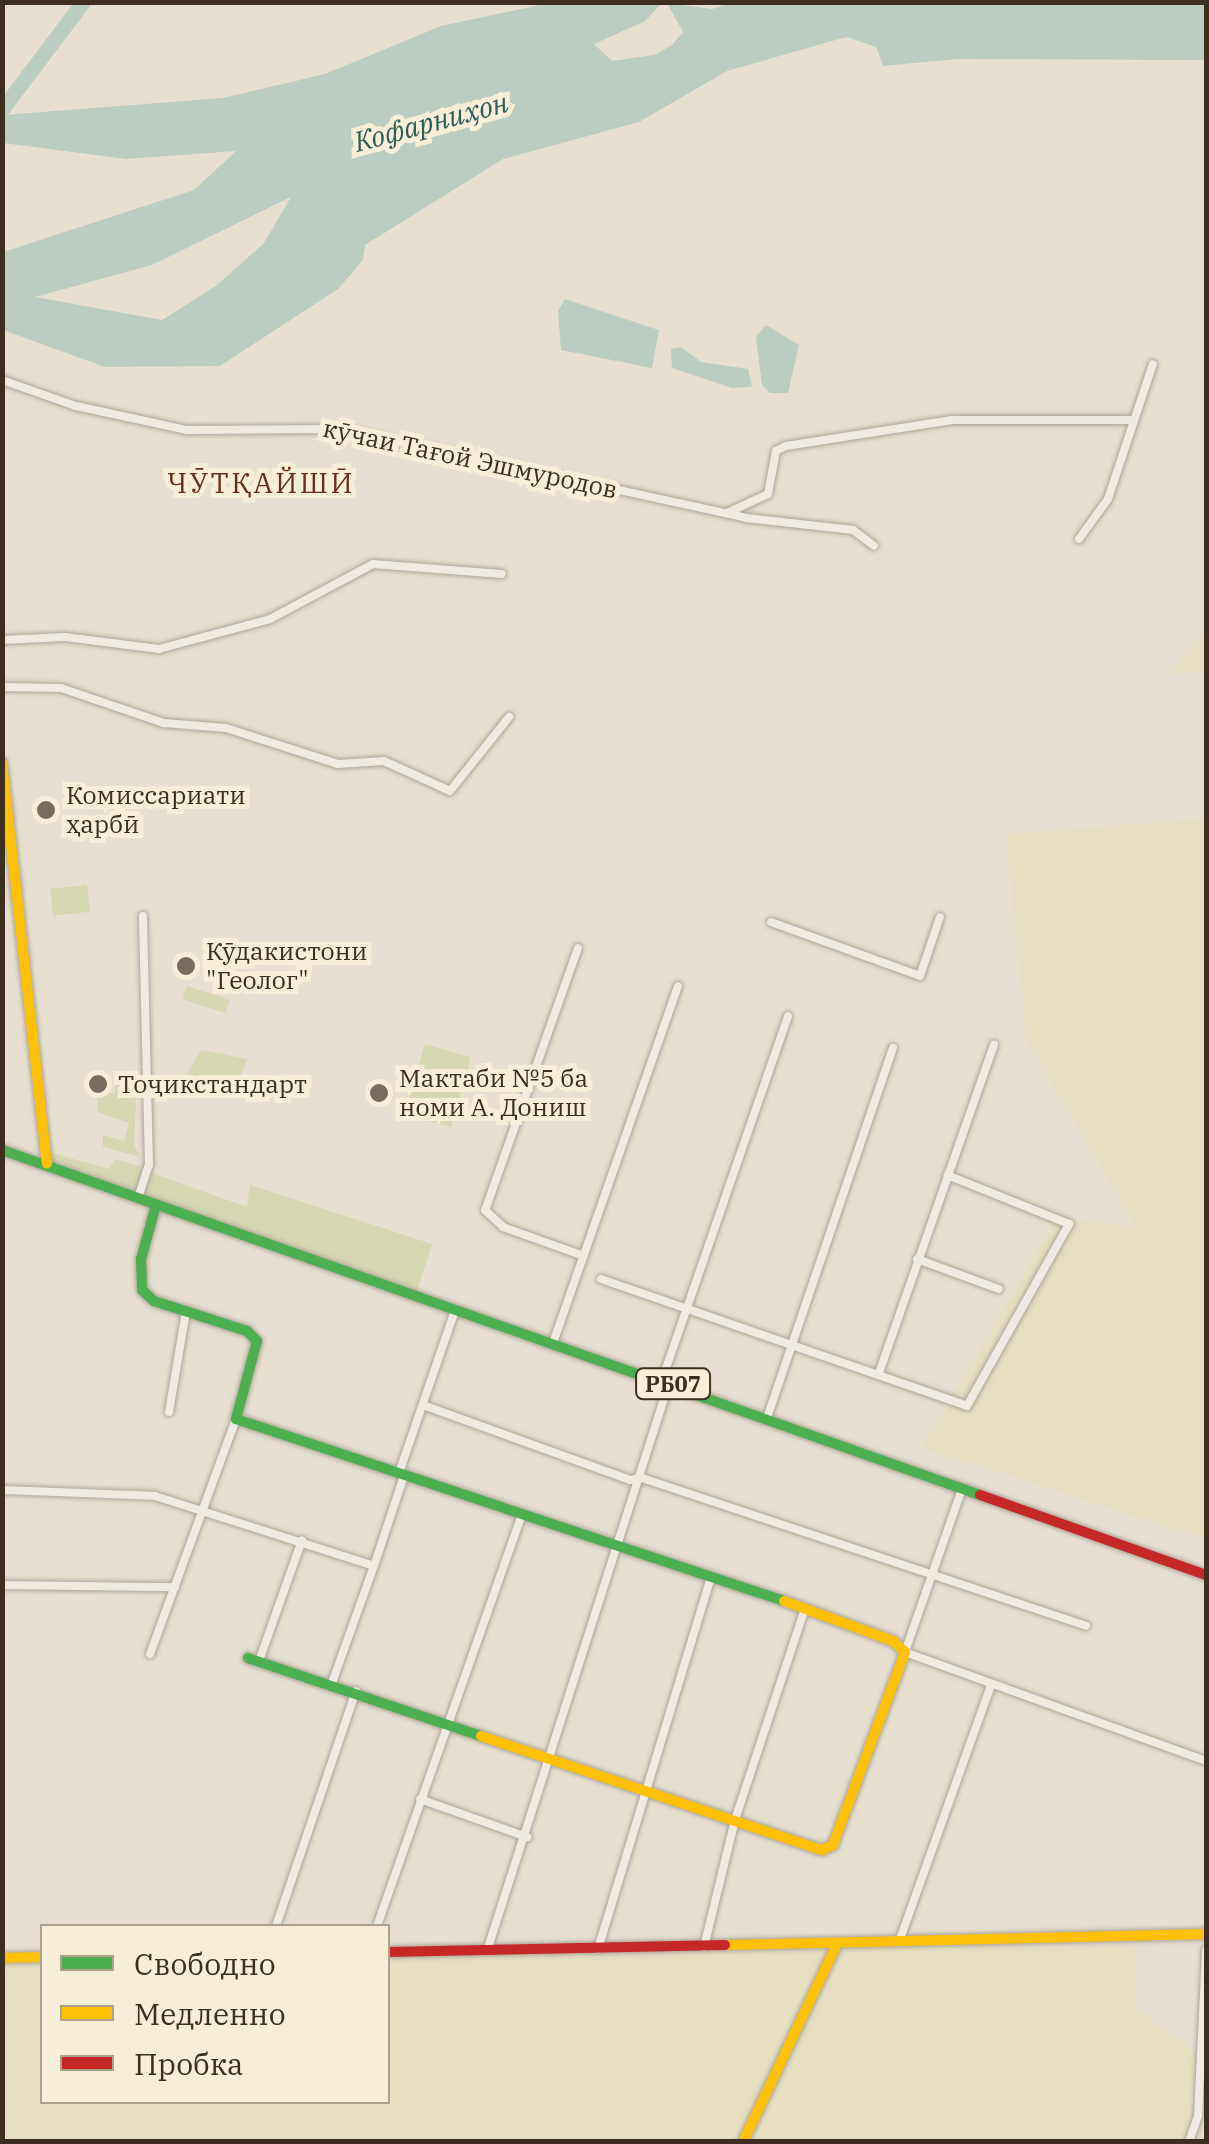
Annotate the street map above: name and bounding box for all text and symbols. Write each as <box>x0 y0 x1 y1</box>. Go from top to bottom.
water label: Кофарниҳон <box>350 85 512 159</box>
street label: кӯчаи Тағой Эшмуродов <box>320 413 620 505</box>
district label: ЧӮТҚАЙШӢ <box>167 466 355 500</box>
place label: Комиссариати ҳарбӣ <box>66 781 246 840</box>
marker: Комиссариати ҳарбӣ <box>35 799 57 821</box>
place label: Кӯдакистони "Геолог" <box>206 937 368 996</box>
marker: Кӯдакистони "Геолог" <box>175 955 197 977</box>
place label: Мактаби №5 ба номи А. Дониш <box>399 1064 588 1123</box>
place label: Тоҷикстандарт <box>118 1069 307 1099</box>
marker: Тоҷикстандарт <box>87 1073 109 1095</box>
marker: Мактаби №5 ба номи А. Дониш <box>368 1082 390 1104</box>
road number: РБ07 <box>633 1367 713 1401</box>
legend <box>40 1924 390 2104</box>
text: Свободно <box>134 1944 276 1983</box>
text: Медленно <box>134 1994 286 2033</box>
text: Пробка <box>134 2044 243 2083</box>

